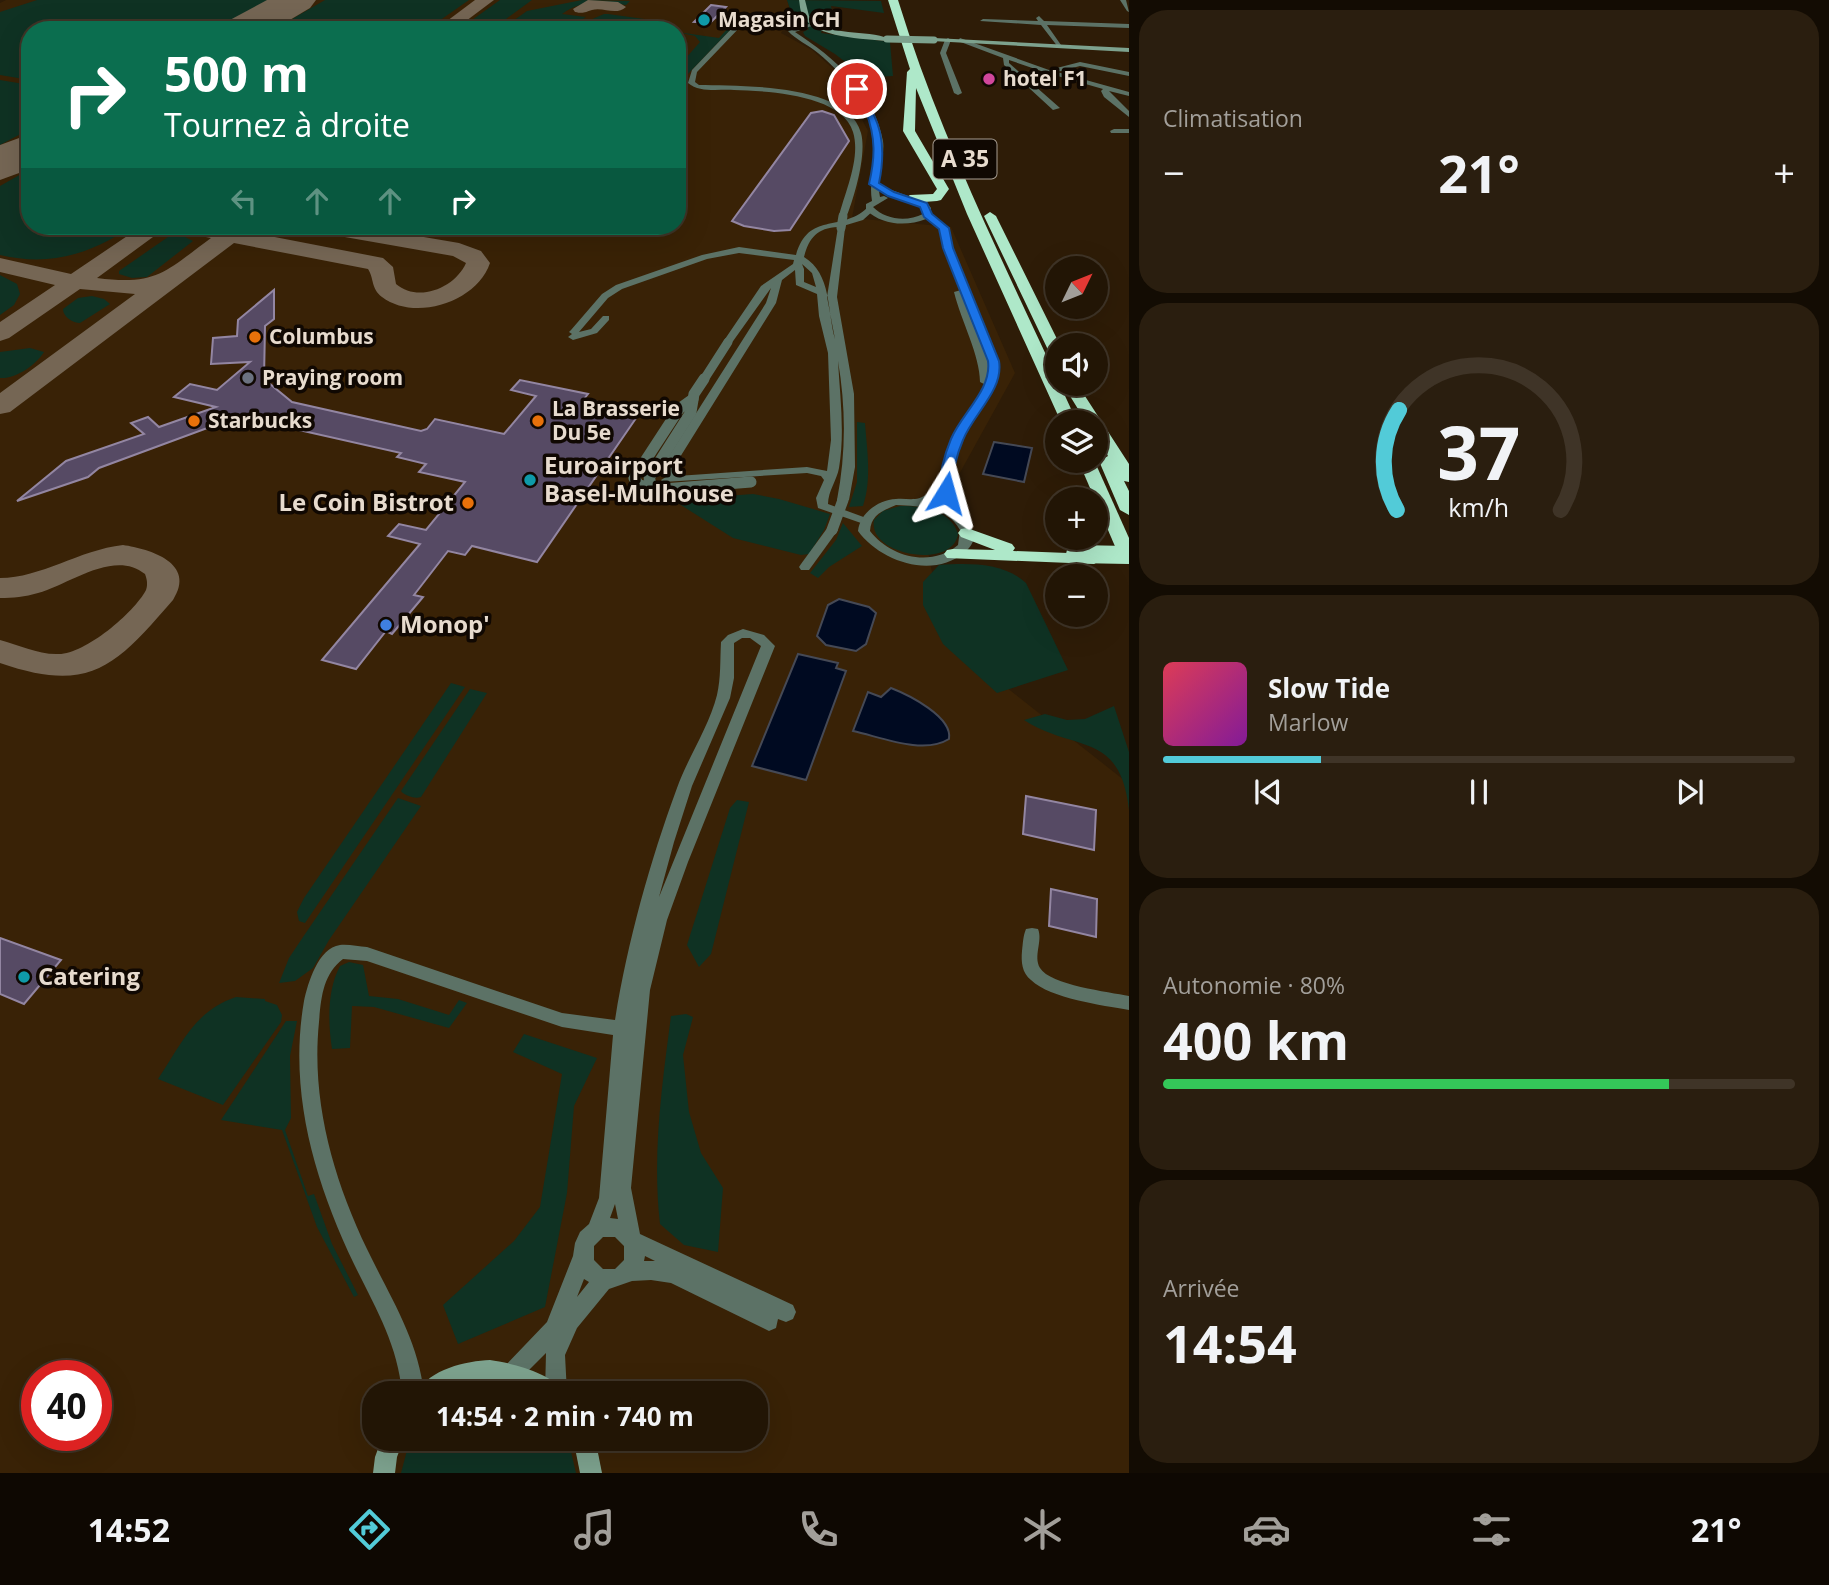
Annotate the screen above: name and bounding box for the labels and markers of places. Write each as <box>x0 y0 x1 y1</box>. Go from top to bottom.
place label: Magasin CH <box>718 5 841 33</box>
marker: Magasin CH <box>696 12 712 28</box>
pin <box>827 59 887 119</box>
place label: hotel F1 <box>1003 64 1087 92</box>
marker: hotel F1 <box>981 71 997 87</box>
place label: Columbus <box>269 322 374 350</box>
marker: Columbus <box>247 329 263 345</box>
place label: Praying room <box>262 363 403 391</box>
marker: Praying room <box>240 370 256 386</box>
place label: La Brasserie Du 5e <box>552 394 680 446</box>
place label: Starbucks <box>208 406 312 434</box>
marker: Starbucks <box>186 413 202 429</box>
marker: La Brasserie Du 5e <box>530 413 546 429</box>
place label: Euroairport Basel-Mulhouse <box>544 448 734 509</box>
marker: Euroairport Basel-Mulhouse <box>522 472 538 488</box>
place label: Le Coin Bistrot <box>279 485 454 518</box>
marker: Le Coin Bistrot <box>460 495 476 511</box>
place label: Monop' <box>400 607 490 640</box>
marker: Monop' <box>378 617 394 633</box>
place label: Catering <box>38 959 140 992</box>
marker: Catering <box>16 969 32 985</box>

